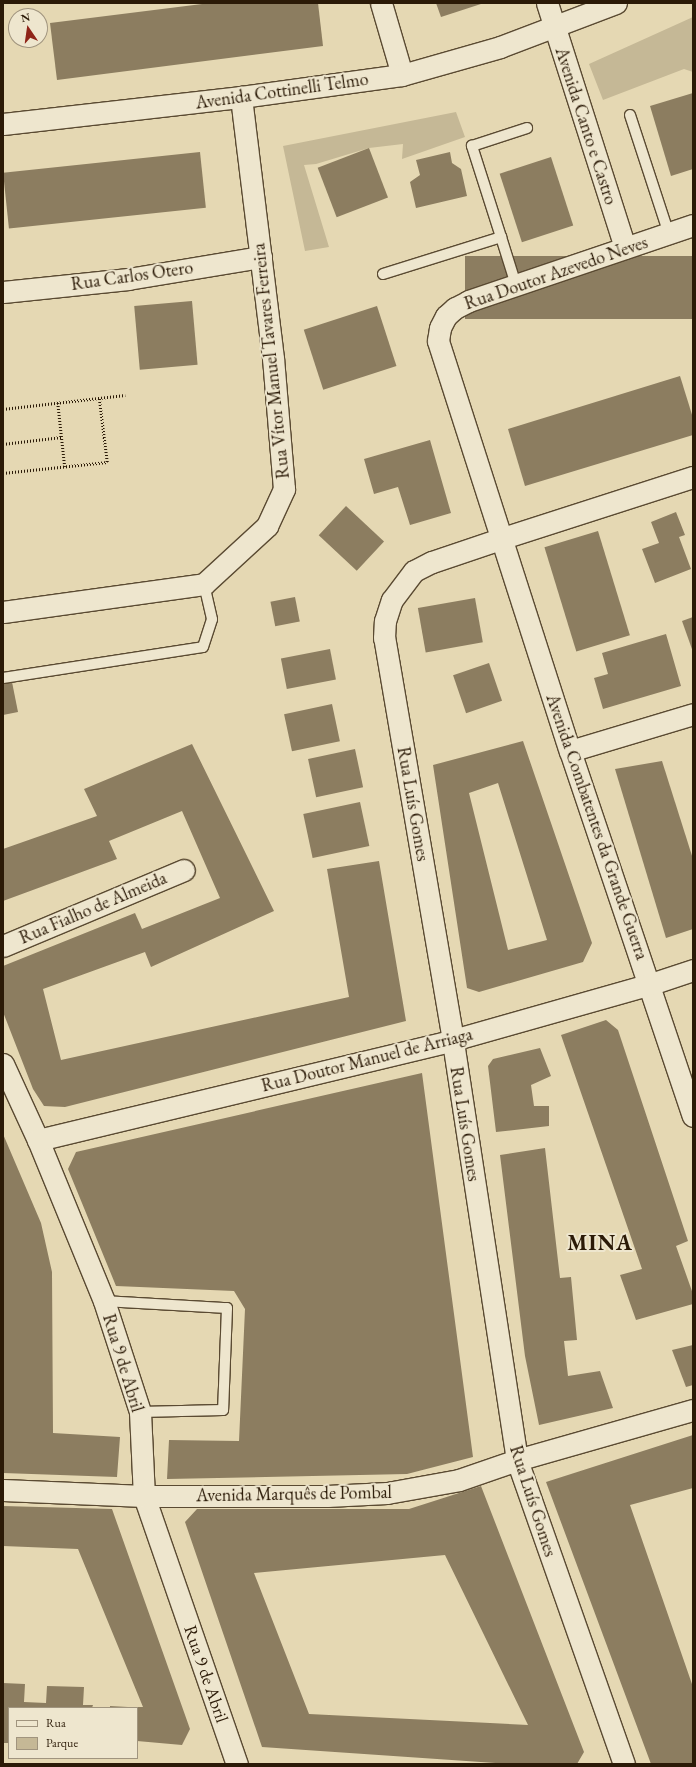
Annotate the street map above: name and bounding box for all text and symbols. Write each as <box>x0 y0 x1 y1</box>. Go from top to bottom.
north arrow <box>8 8 48 48</box>
text: N <box>20 9 31 25</box>
street label: Avenida Canto e Castro <box>550 45 622 207</box>
street label: Avenida Cottinelli Telmo <box>194 68 370 114</box>
street label: Rua Doutor Azevedo Neves <box>461 231 651 315</box>
street label: Rua Vítor Manuel Tavares Ferreira <box>248 242 294 480</box>
street label: Rua Carlos Otero <box>70 257 194 295</box>
street label: Avenida Combatentes da Grande Guerra <box>541 691 653 963</box>
street label: Rua Luís Gomes <box>392 745 434 863</box>
street label: Rua Fialho de Almeida <box>16 867 170 949</box>
street label: Rua Doutor Manuel de Arriaga <box>259 1023 475 1097</box>
street label: Rua Luís Gomes <box>445 1065 485 1183</box>
district label: MINA <box>567 1230 633 1256</box>
street label: Rua 9 de Abril <box>98 1311 148 1415</box>
street label: Rua Luís Gomes <box>505 1443 561 1559</box>
street label: Avenida Marquês de Pombal <box>196 1481 392 1507</box>
street label: Rua 9 de Abril <box>179 1622 233 1726</box>
legend <box>8 1707 138 1759</box>
text: Rua <box>46 1715 66 1731</box>
text: Parque <box>46 1735 78 1751</box>

